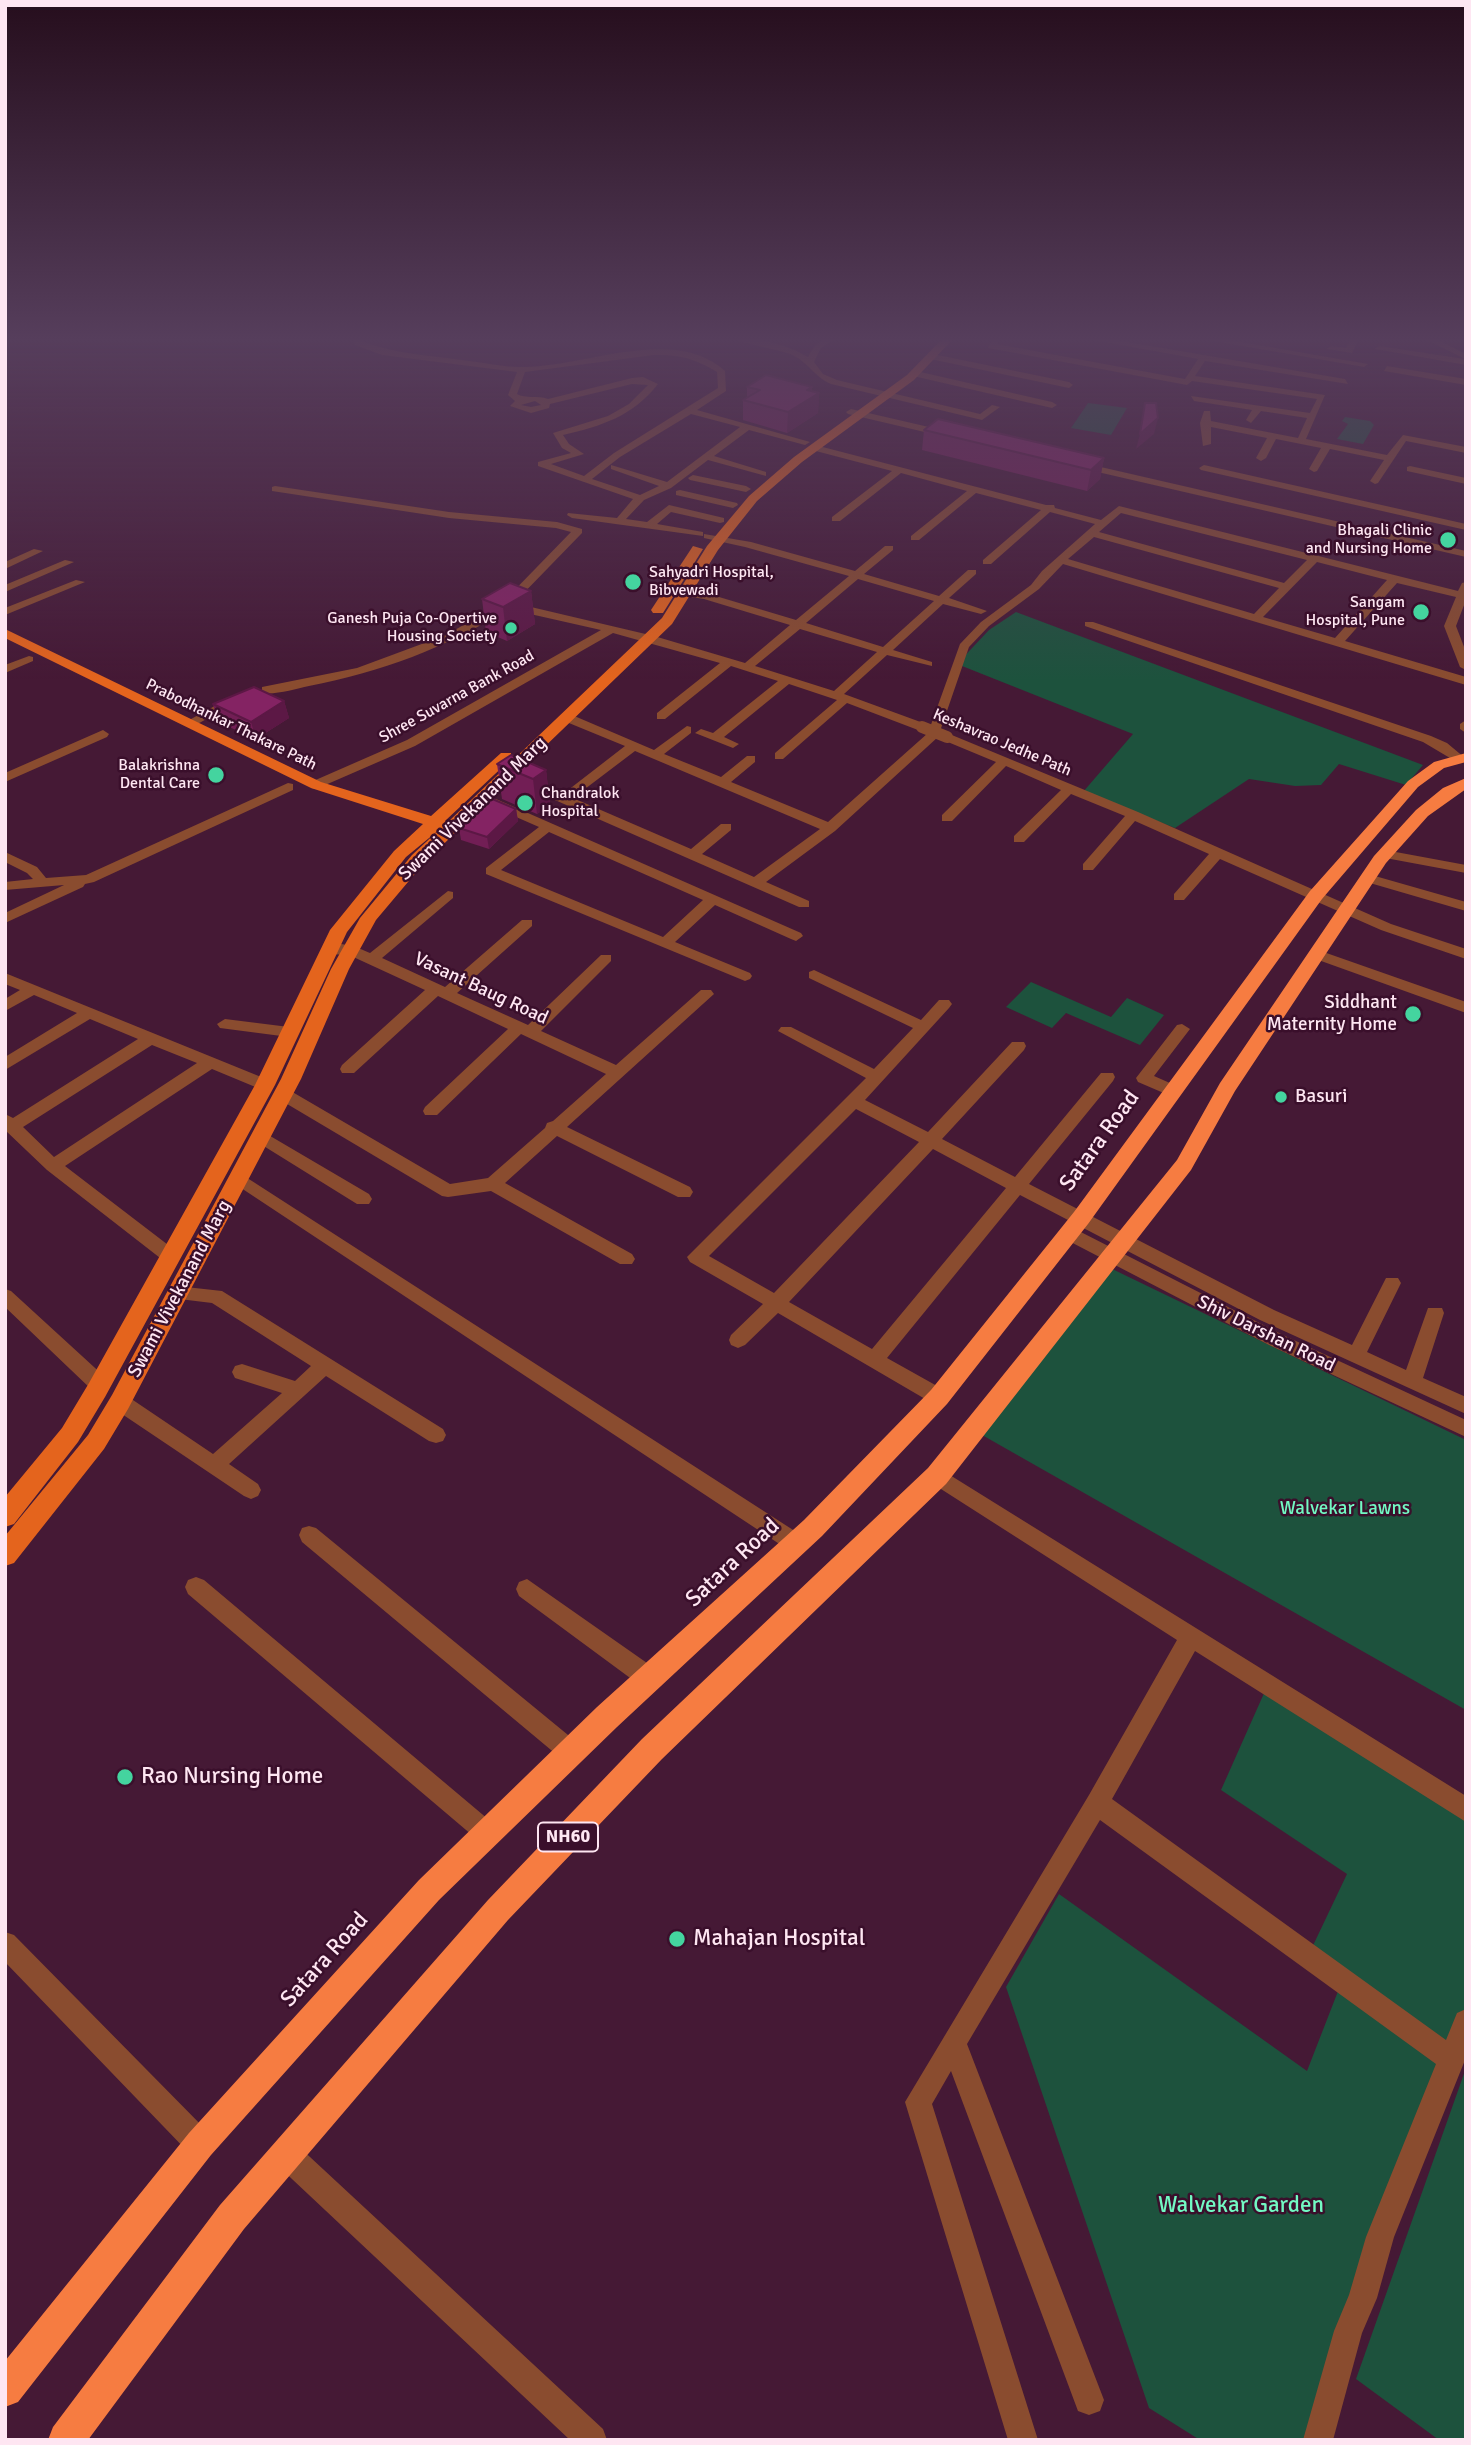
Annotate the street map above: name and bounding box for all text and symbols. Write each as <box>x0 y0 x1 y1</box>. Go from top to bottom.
place label: Bhagali Clinic and Nursing Home <box>1306 521 1432 559</box>
marker: Bhagali Clinic and Nursing Home <box>1438 530 1458 550</box>
place label: Sahyadri Hospital, Bibvewadi <box>649 563 774 601</box>
marker: Sahyadri Hospital, Bibvewadi <box>623 572 643 592</box>
place label: Sangam Hospital, Pune <box>1306 593 1405 631</box>
marker: Sangam Hospital, Pune <box>1411 602 1431 622</box>
place label: Ganesh Puja Co-Opertive Housing Society <box>327 609 497 647</box>
marker: Ganesh Puja Co-Opertive Housing Society <box>503 620 519 636</box>
street label: Shree Suvarna Bank Road <box>376 646 538 748</box>
street label: Prabodhankar Thakare Path <box>142 675 320 775</box>
street label: Keshavrao Jedhe Path <box>930 705 1074 781</box>
street label: Swami Vivekanand Marg <box>394 732 552 886</box>
place label: Balakrishna Dental Care <box>118 756 200 794</box>
marker: Balakrishna Dental Care <box>206 765 226 785</box>
place label: Chandralok Hospital <box>541 784 619 822</box>
marker: Chandralok Hospital <box>515 793 535 813</box>
street label: Vasant Baug Road <box>410 948 552 1030</box>
place label: Siddhant Maternity Home <box>1267 992 1397 1036</box>
marker: Siddhant Maternity Home <box>1403 1004 1423 1024</box>
street label: Satara Road <box>1054 1085 1146 1197</box>
place label: Basuri <box>1295 1086 1347 1108</box>
marker: Basuri <box>1273 1089 1289 1105</box>
street label: Swami Vivekanand Marg <box>124 1197 236 1381</box>
street label: Shiv Darshan Road <box>1193 1291 1339 1377</box>
park label: Walvekar Lawns <box>1280 1498 1410 1520</box>
street label: Satara Road <box>680 1513 786 1613</box>
place label: Rao Nursing Home <box>141 1763 323 1791</box>
marker: Rao Nursing Home <box>115 1767 135 1787</box>
road number: NH60 <box>538 1823 598 1852</box>
street label: Satara Road <box>275 1907 375 2013</box>
place label: Mahajan Hospital <box>693 1925 865 1953</box>
marker: Mahajan Hospital <box>667 1929 687 1949</box>
park label: Walvekar Garden <box>1158 2192 1324 2220</box>

